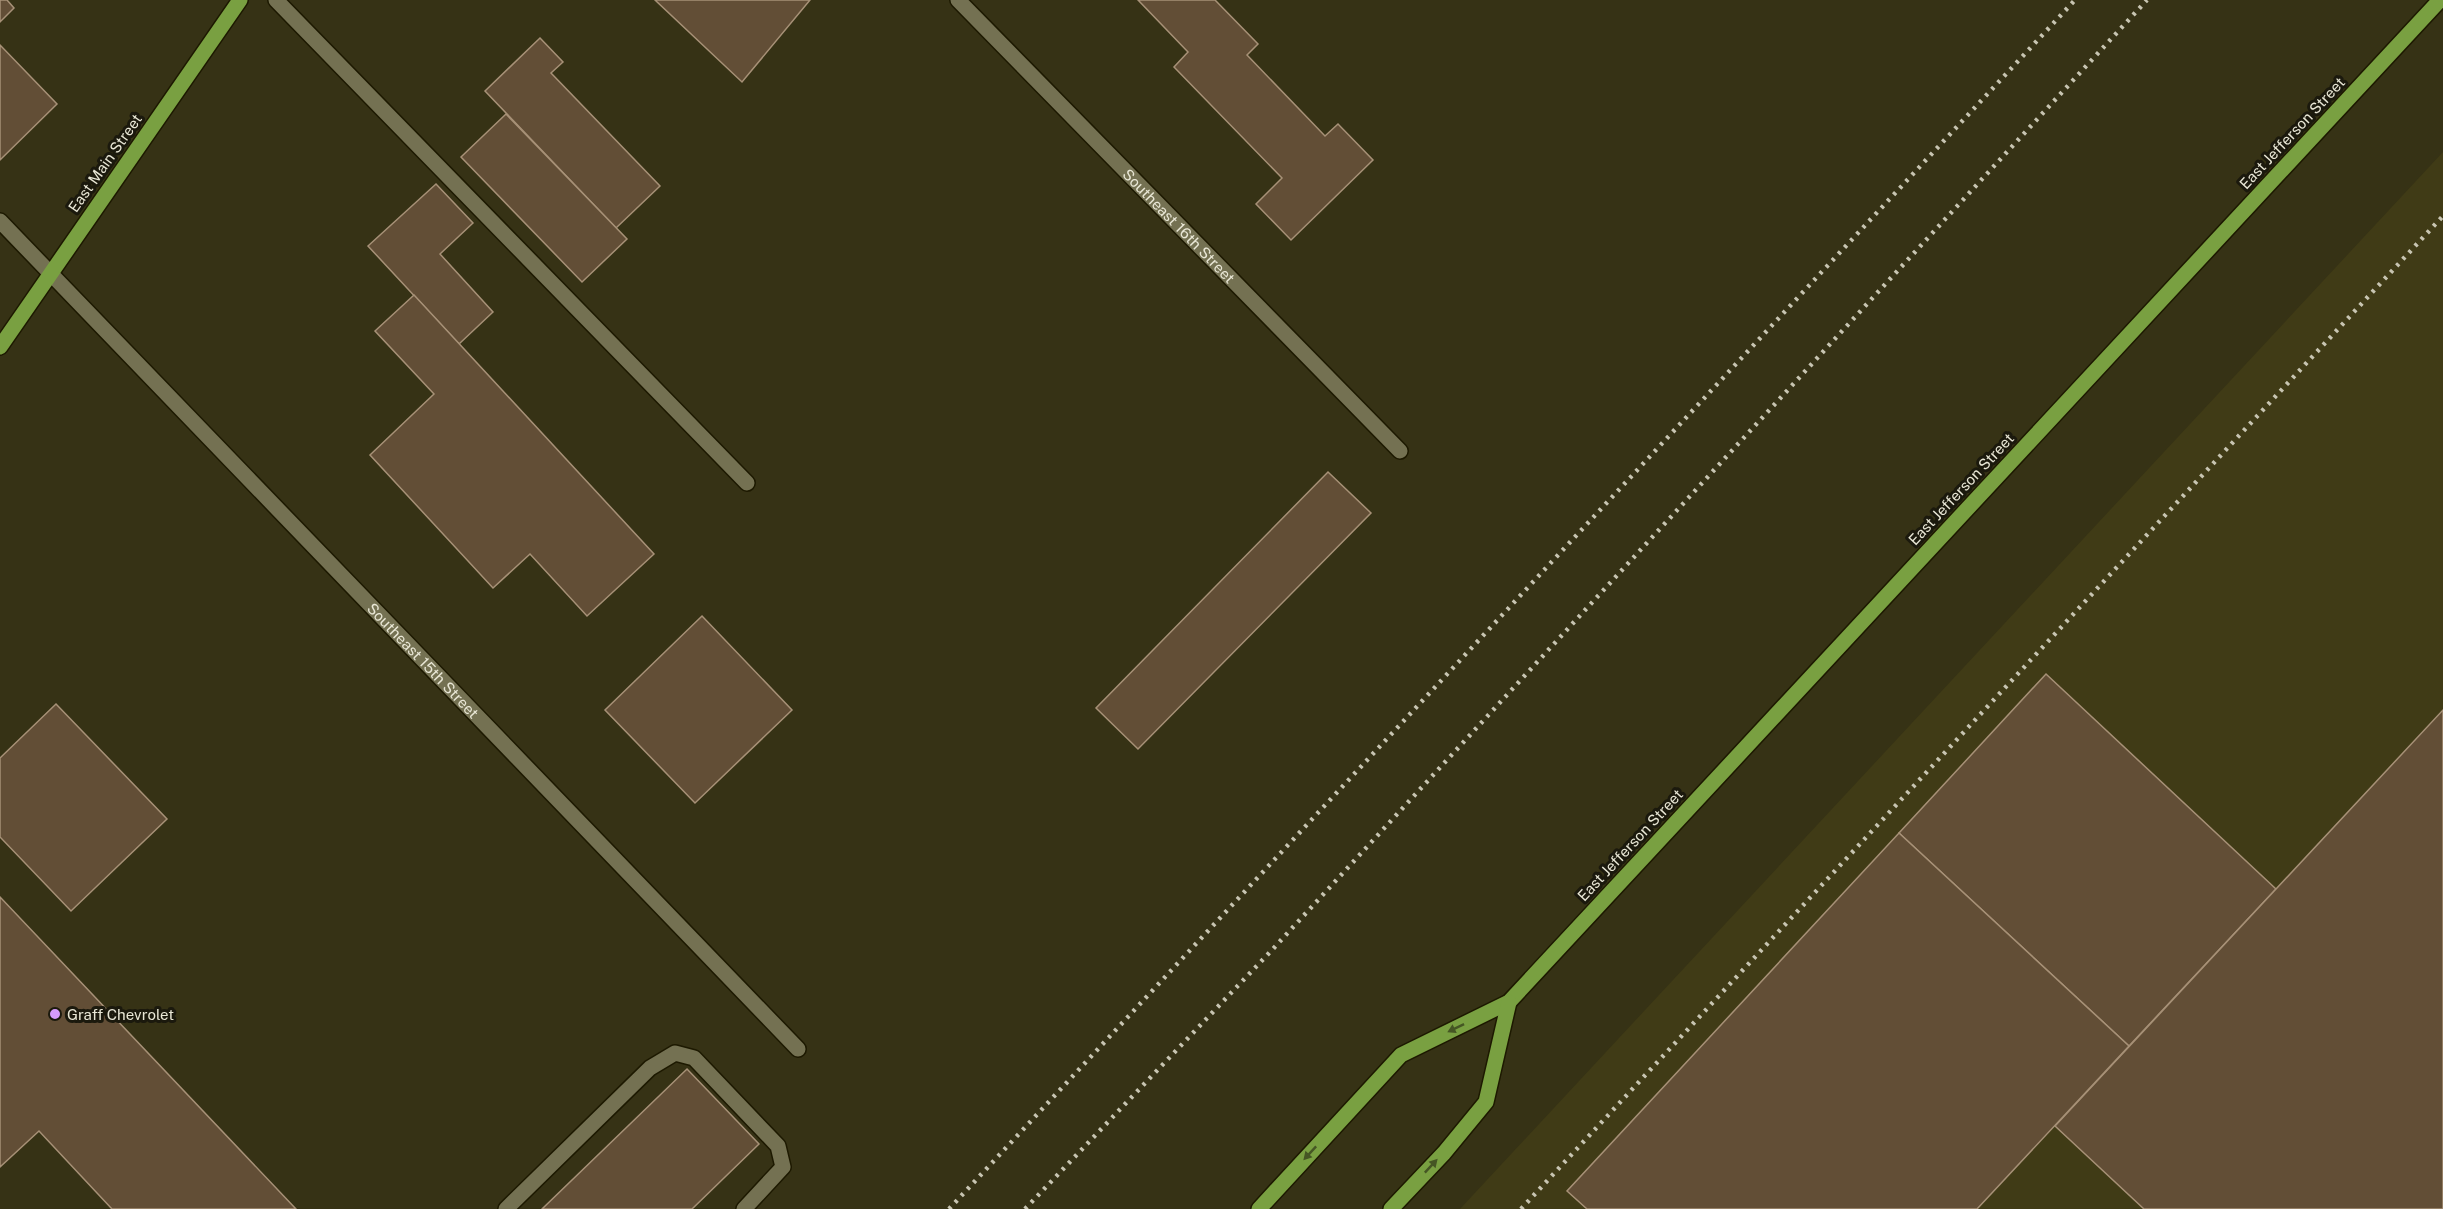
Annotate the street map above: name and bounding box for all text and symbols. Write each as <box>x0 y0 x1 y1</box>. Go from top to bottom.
street label: East Jefferson Street <box>2236 74 2348 192</box>
street label: East Main Street <box>65 111 145 215</box>
street label: Southeast 16th Street <box>1120 165 1239 286</box>
street label: East Jefferson Street <box>1905 430 2017 548</box>
street label: Southeast 15th Street <box>364 599 483 721</box>
street label: East Jefferson Street <box>1574 786 1686 904</box>
place label: Graff Chevrolet <box>67 1006 174 1023</box>
marker: Graff Chevrolet <box>48 1007 62 1021</box>
one-way arrow <box>1448 1024 1465 1033</box>
one-way arrow <box>1304 1145 1317 1160</box>
one-way arrow <box>1424 1159 1438 1174</box>

